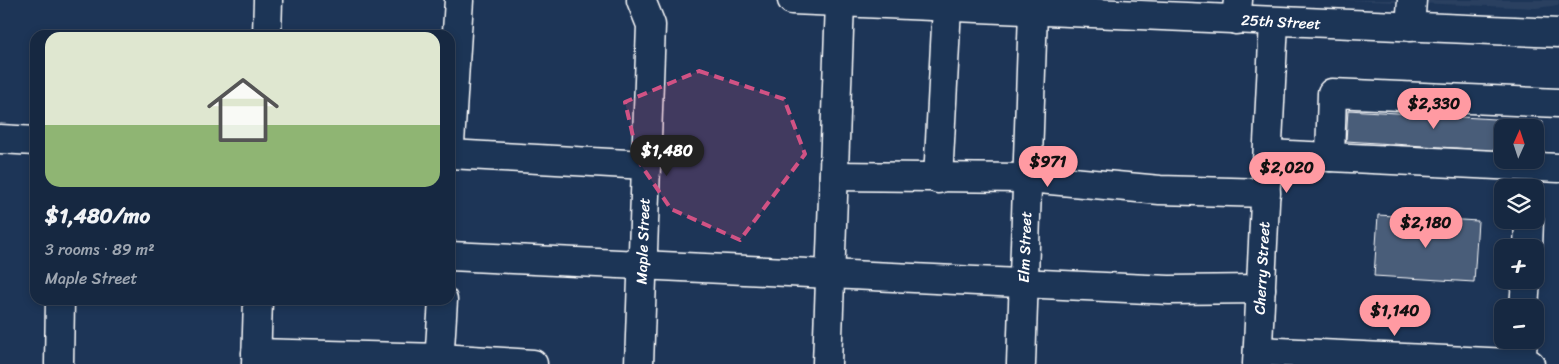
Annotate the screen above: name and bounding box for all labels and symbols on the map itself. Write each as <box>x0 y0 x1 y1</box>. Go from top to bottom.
street label: 25th Street <box>1241 7 1322 37</box>
pin: $2,330 <box>1393 88 1475 130</box>
north arrow <box>1494 119 1544 169</box>
pin: $1,480 <box>626 134 708 177</box>
pin: $971 <box>1018 146 1078 188</box>
pin: $2,020 <box>1246 152 1328 194</box>
street label: Maple Street <box>628 197 658 285</box>
pin: $2,180 <box>1385 206 1467 249</box>
street label: Elm Street <box>1011 210 1039 283</box>
street label: Cherry Street <box>1247 220 1277 315</box>
pin: $1,140 <box>1354 294 1436 337</box>

